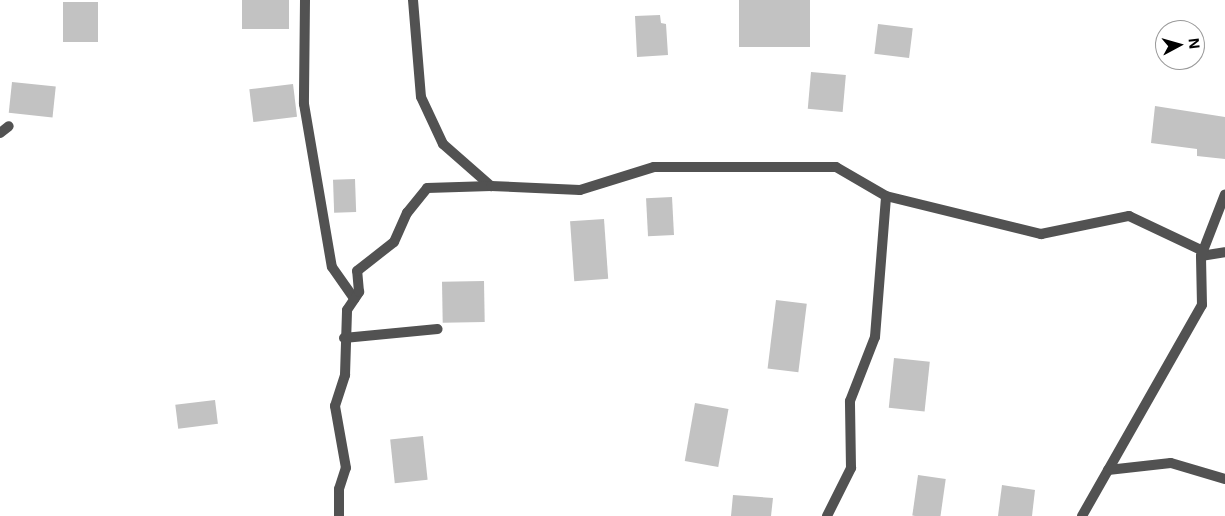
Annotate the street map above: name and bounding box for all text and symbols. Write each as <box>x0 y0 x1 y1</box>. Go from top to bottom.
north arrow <box>1155 20 1205 70</box>
text: N <box>1185 37 1203 50</box>

